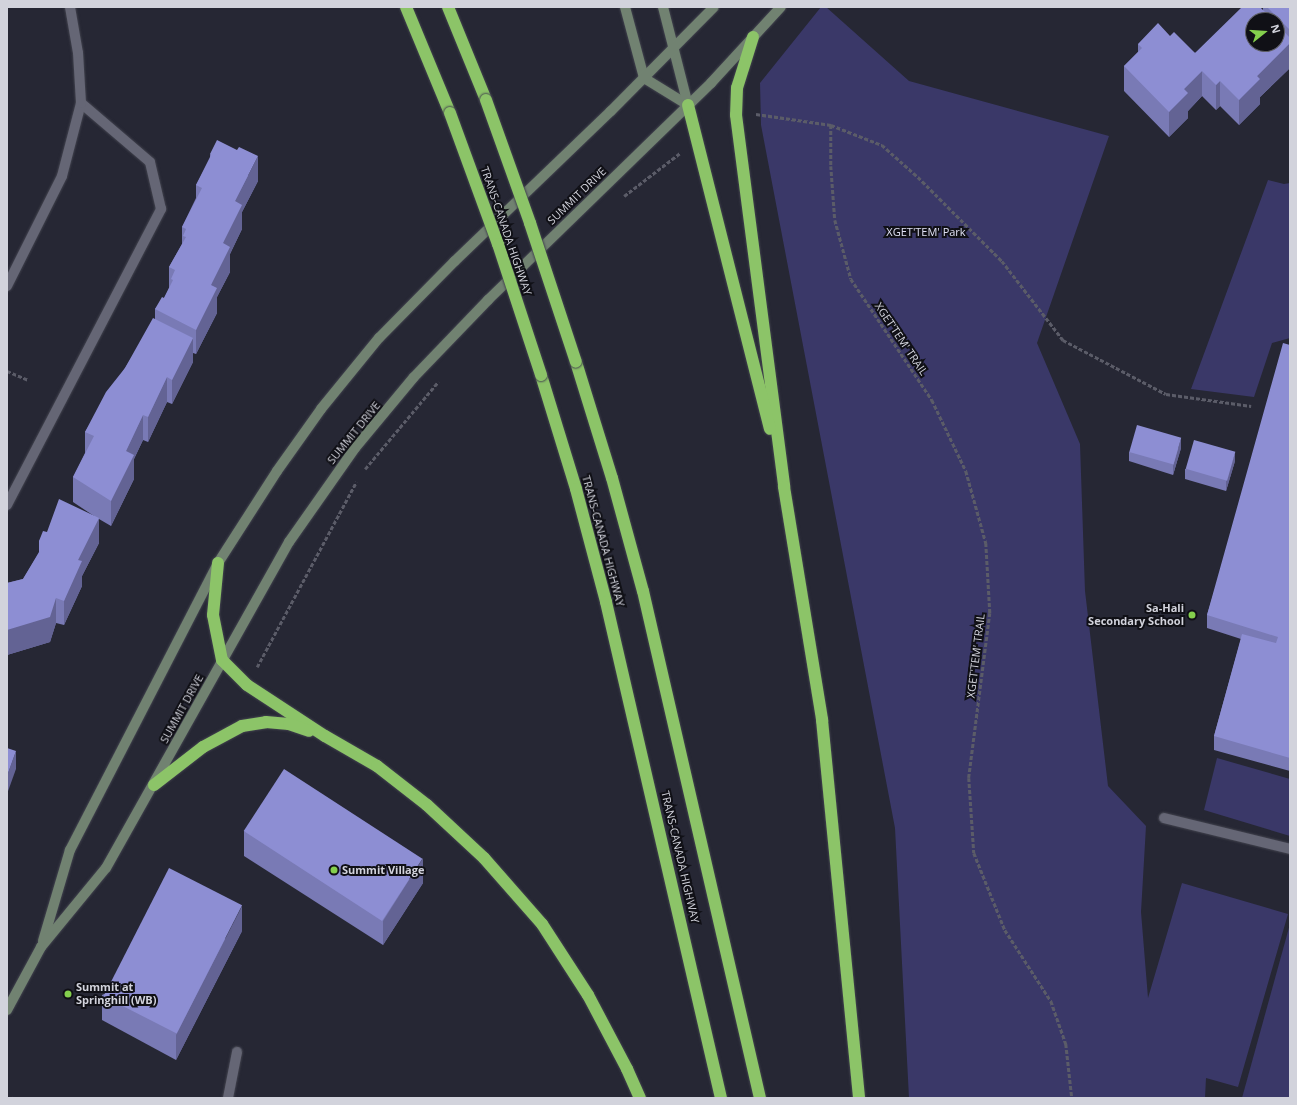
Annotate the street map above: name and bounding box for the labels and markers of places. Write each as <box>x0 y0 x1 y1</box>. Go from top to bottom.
place label: Sa-Hali Secondary School <box>1088 602 1184 628</box>
marker: Sa-Hali Secondary School <box>1187 610 1197 620</box>
place label: Summit Village <box>342 863 424 877</box>
marker: Summit Village <box>329 865 339 875</box>
place label: Summit at Springhill (WB) <box>76 981 156 1007</box>
marker: Summit at Springhill (WB) <box>63 989 73 999</box>

